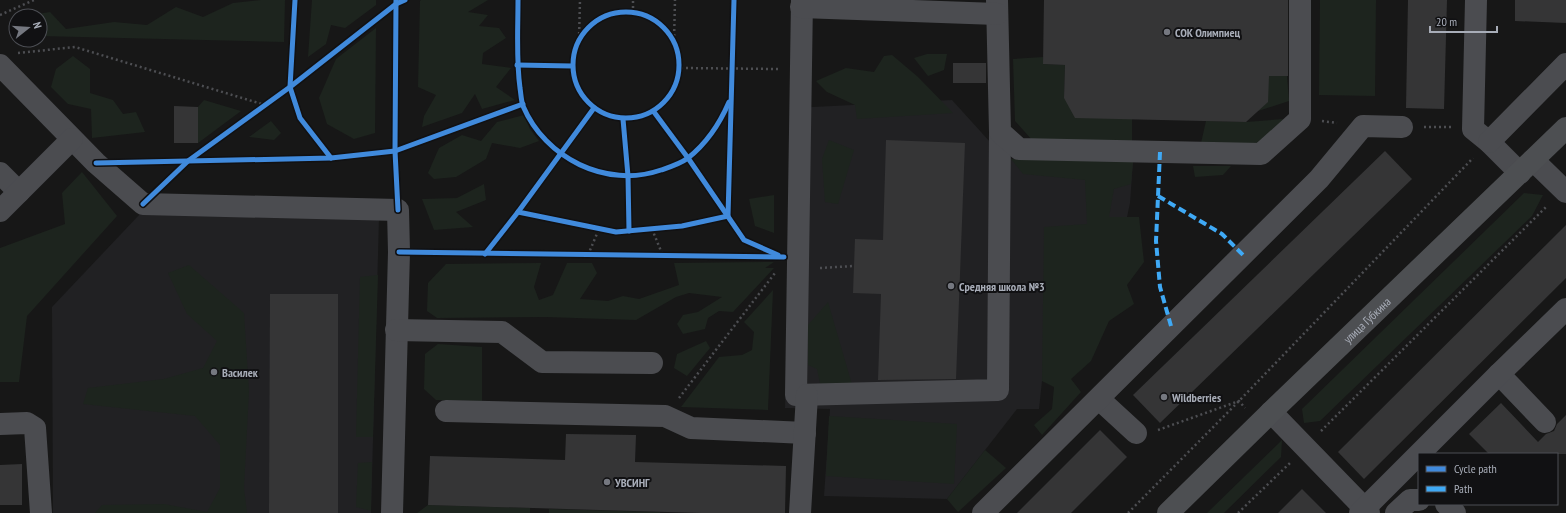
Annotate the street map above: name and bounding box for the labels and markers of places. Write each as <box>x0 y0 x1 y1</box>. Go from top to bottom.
place label: СОК Олимпиец <box>1175 25 1241 40</box>
marker: СОК Олимпиец <box>1162 27 1172 37</box>
place label: Средняя школа №3 <box>959 279 1045 294</box>
marker: Средняя школа №3 <box>946 281 956 291</box>
place label: Василек <box>222 365 258 380</box>
marker: Василек <box>209 367 219 377</box>
place label: Wildberries <box>1171 390 1221 405</box>
marker: Wildberries <box>1159 392 1169 402</box>
place label: УВСИНГ <box>614 475 650 490</box>
marker: УВСИНГ <box>602 477 612 487</box>

